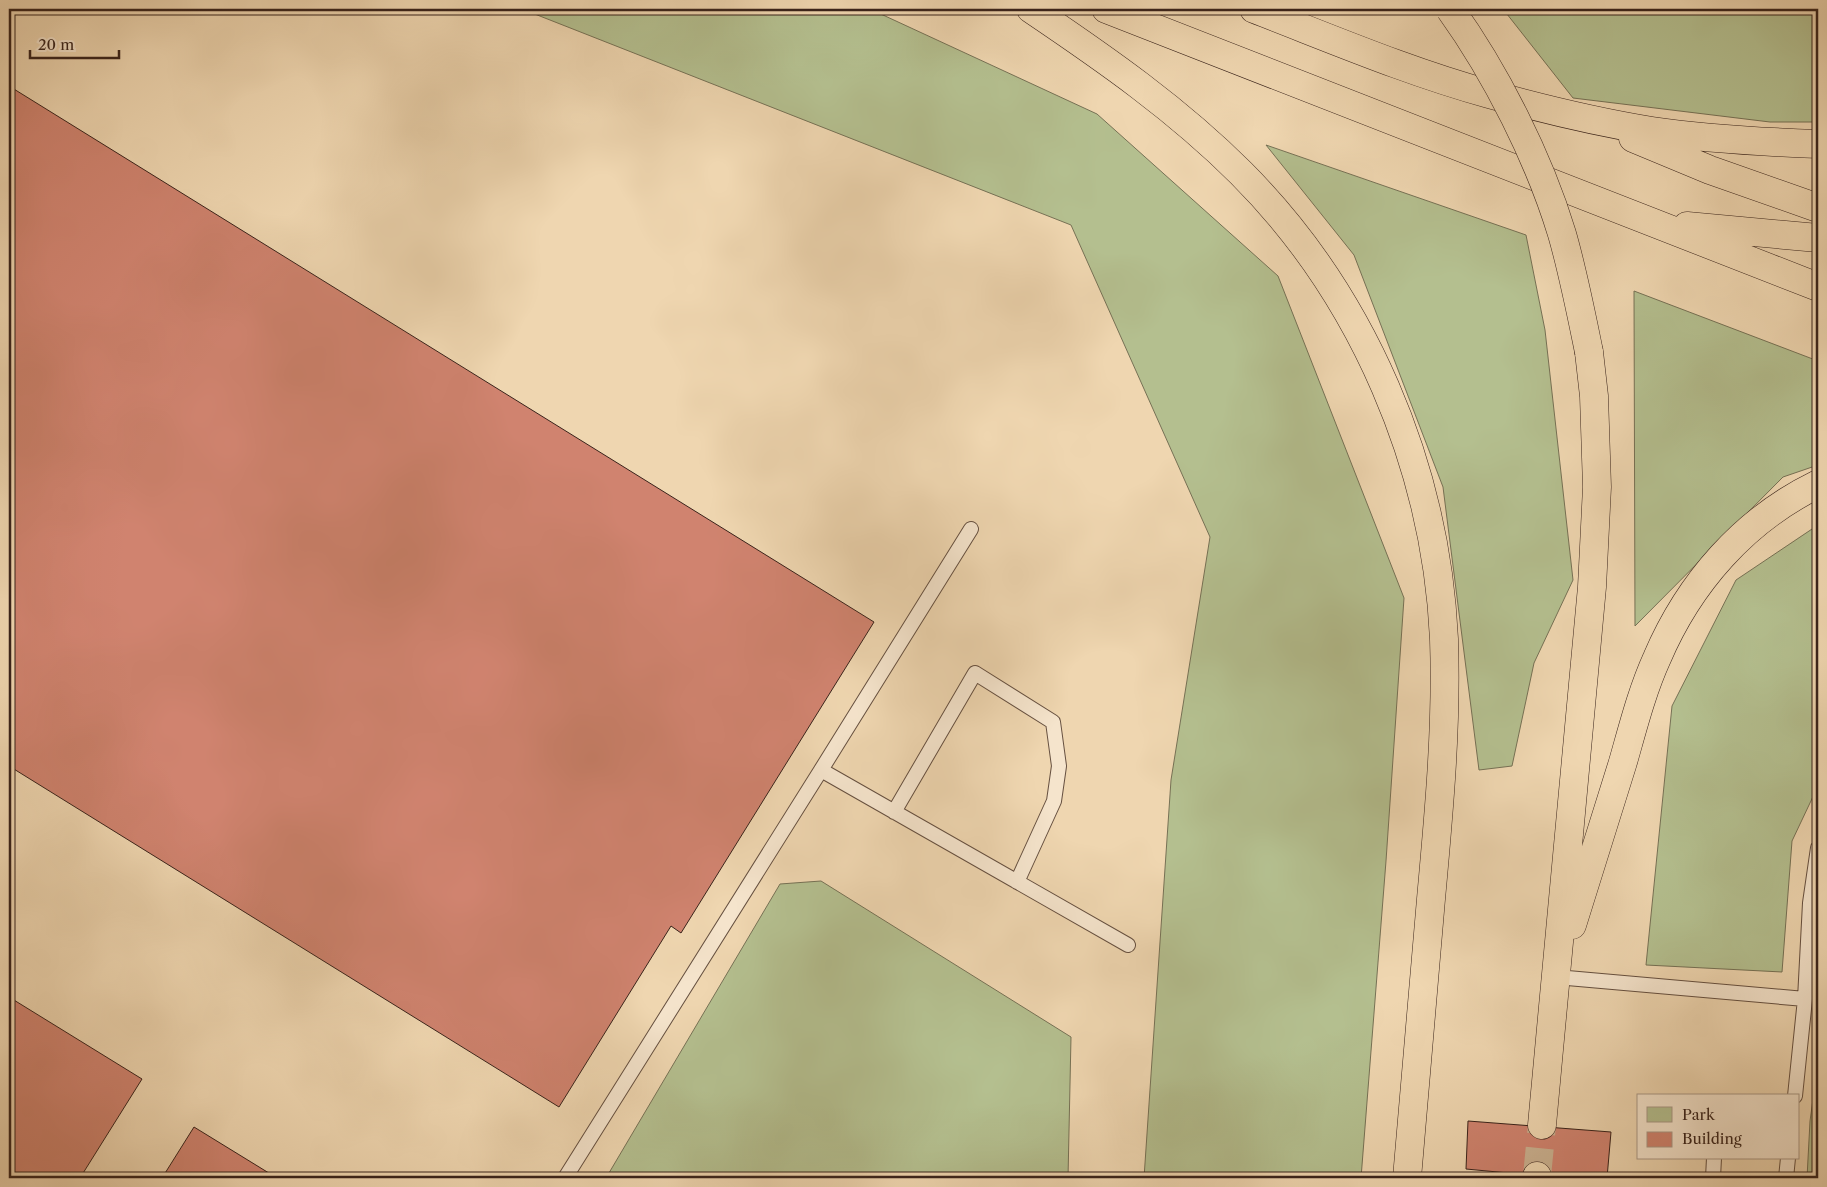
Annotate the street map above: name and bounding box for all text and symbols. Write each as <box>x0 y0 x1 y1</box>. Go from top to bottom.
scale bar <box>30 28 119 60</box>
text: 20 m <box>38 35 74 54</box>
legend <box>1637 1094 1800 1160</box>
text: Park <box>1682 1105 1716 1124</box>
text: Building <box>1682 1129 1742 1148</box>

